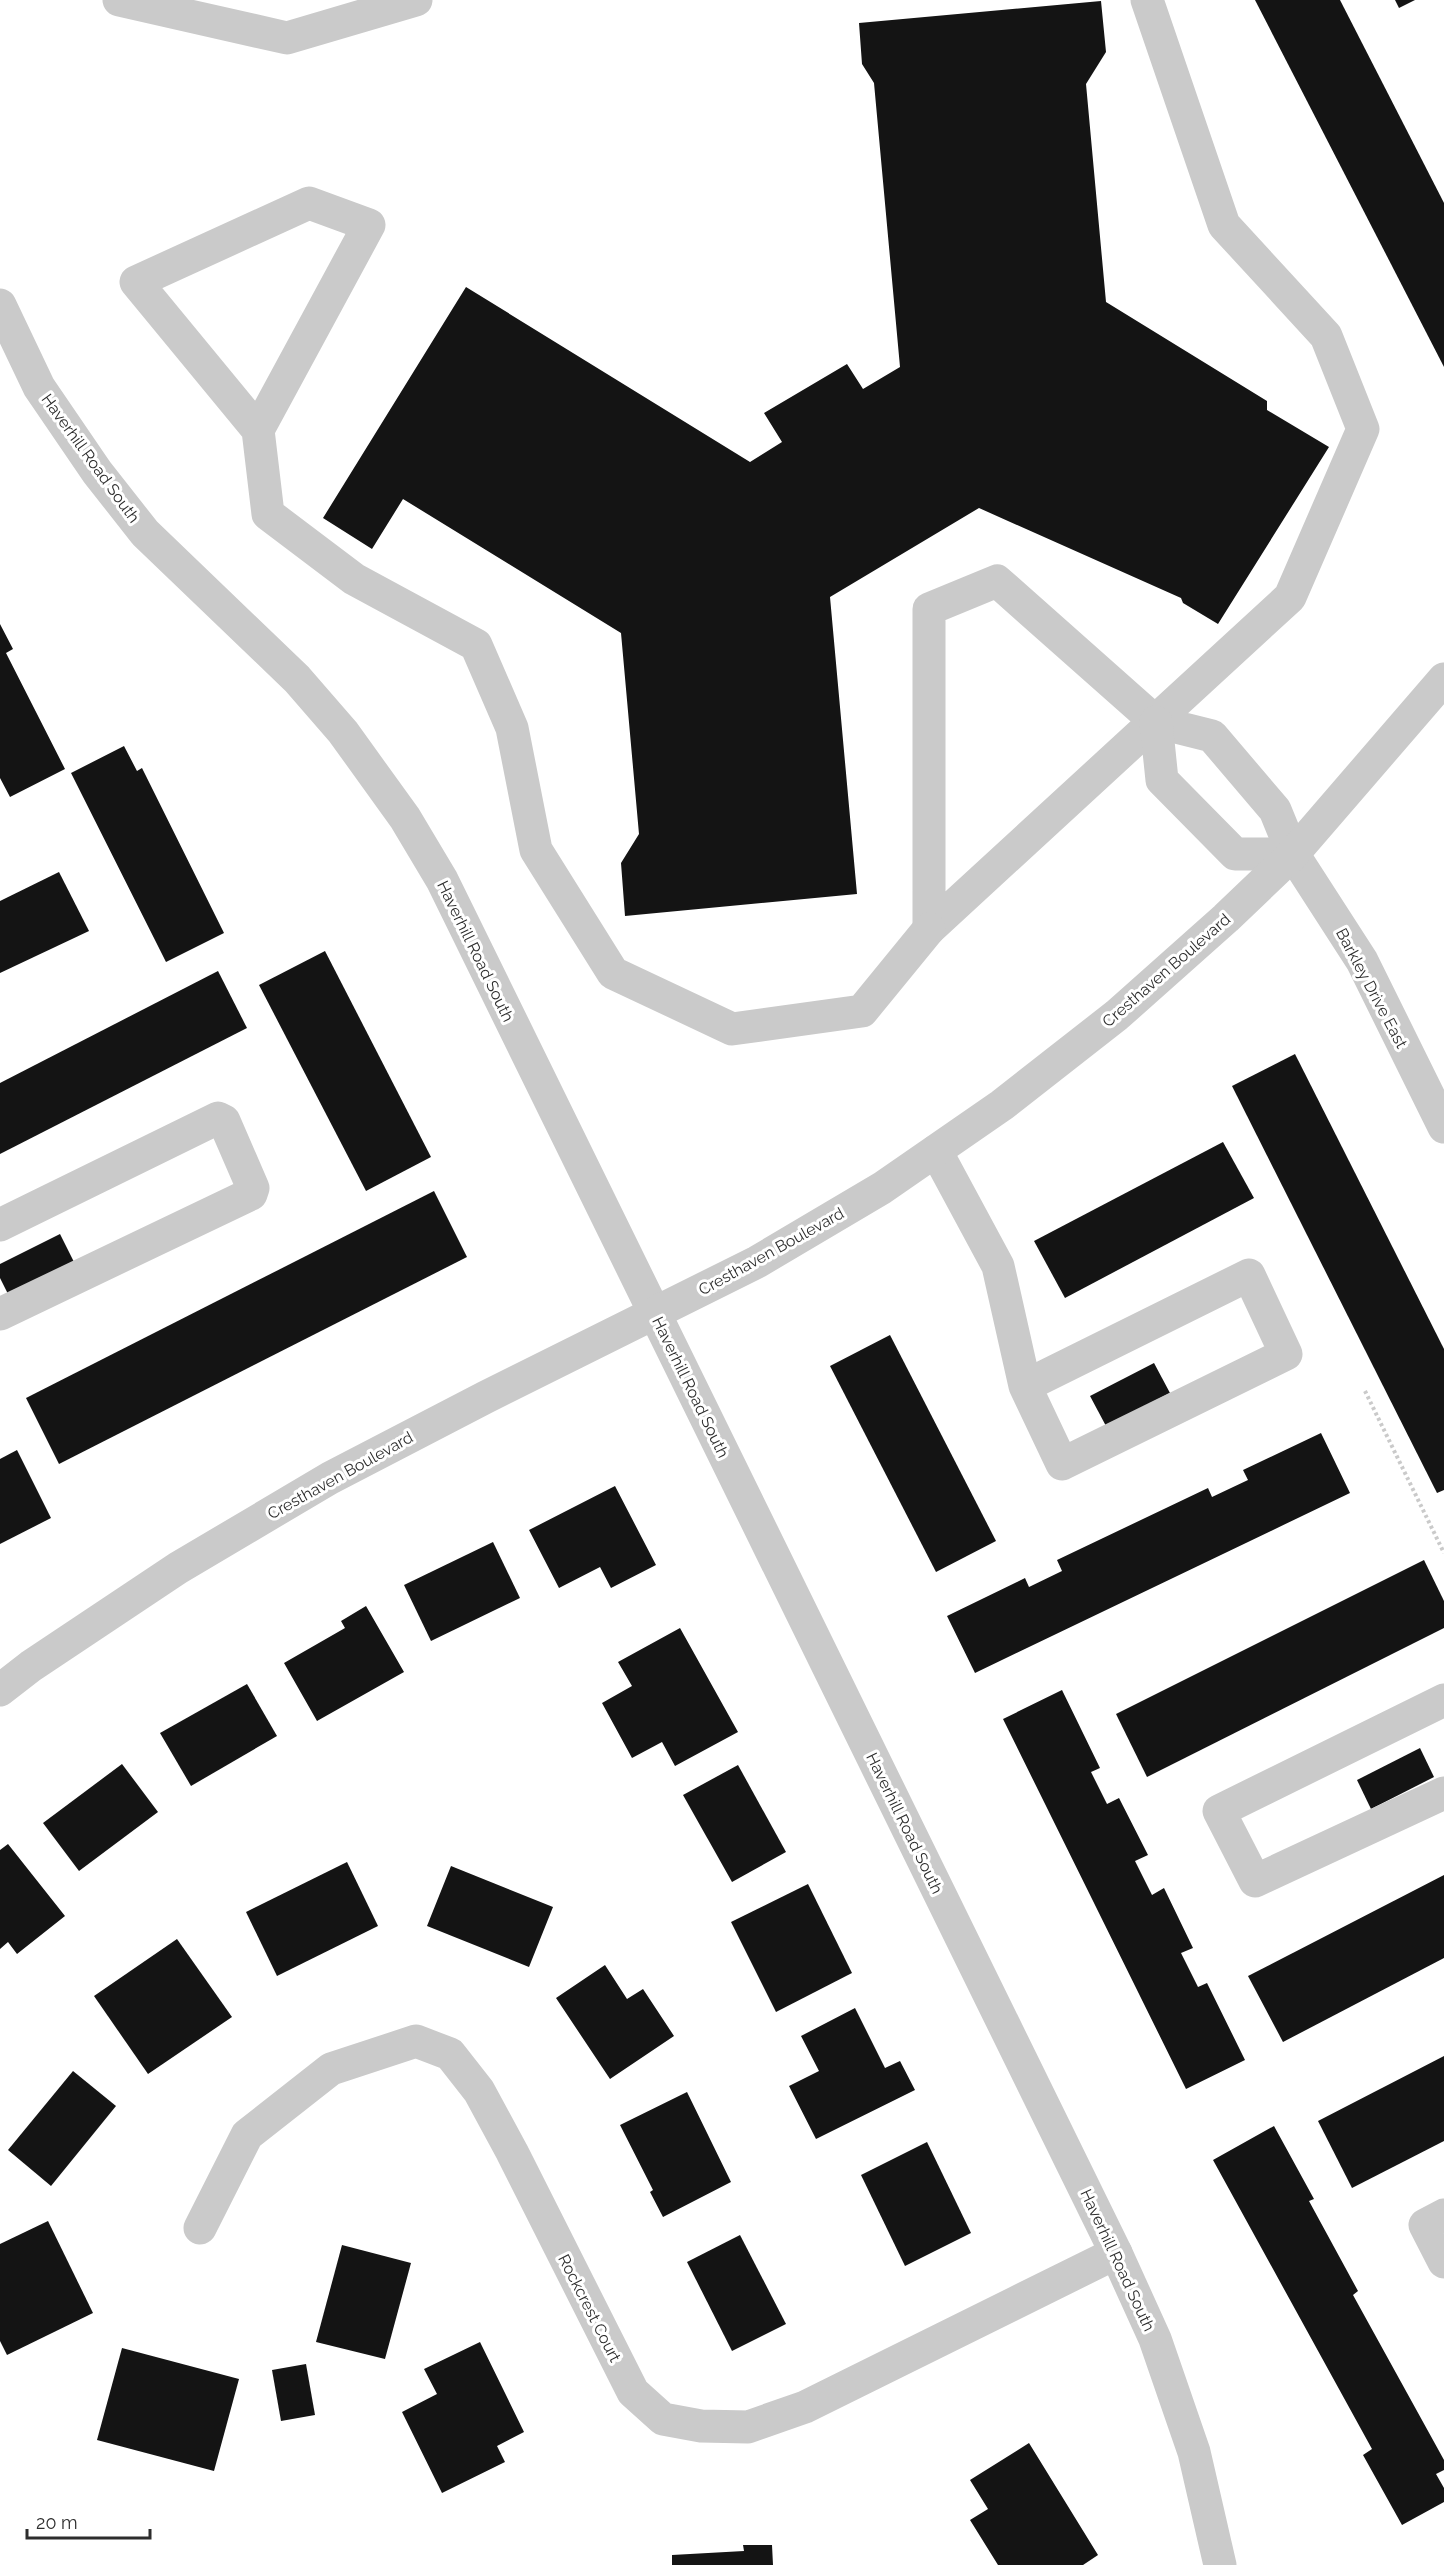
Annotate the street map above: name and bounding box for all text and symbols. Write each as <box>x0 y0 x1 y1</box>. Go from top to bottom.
street label: Haverhill Road South <box>38 390 144 526</box>
street label: Haverhill Road South <box>433 878 518 1025</box>
street label: Cresthaven Boulevard <box>1098 910 1234 1031</box>
street label: Barkley Drive East <box>1332 925 1411 1052</box>
street label: Cresthaven Boulevard <box>695 1204 847 1299</box>
street label: Haverhill Road South <box>648 1314 733 1461</box>
street label: Cresthaven Boulevard <box>264 1428 416 1523</box>
street label: Haverhill Road South <box>862 1750 947 1897</box>
street label: Haverhill Road South <box>1076 2186 1159 2334</box>
street label: Rockcrest Court <box>554 2251 625 2366</box>
scale bar <box>27 2502 150 2540</box>
text: 20 m <box>36 2512 78 2533</box>

